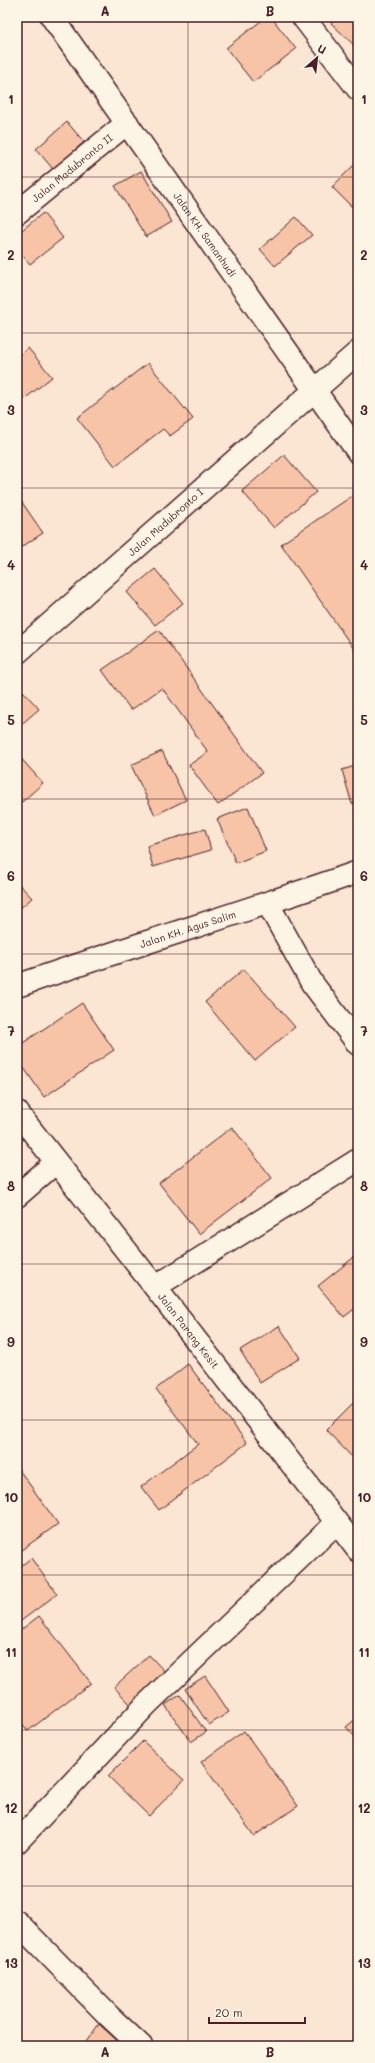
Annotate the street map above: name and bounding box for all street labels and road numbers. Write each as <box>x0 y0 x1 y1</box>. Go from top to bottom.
street label: Jalan Madubronto II <box>29 130 116 205</box>
street label: Jalan KH. Samanhudi <box>170 189 240 280</box>
street label: Jalan Madubronto I <box>125 485 207 559</box>
street label: Jalan KH. Agus Salim <box>138 907 238 951</box>
street label: Jalan Parang Kesit <box>155 1290 222 1371</box>

